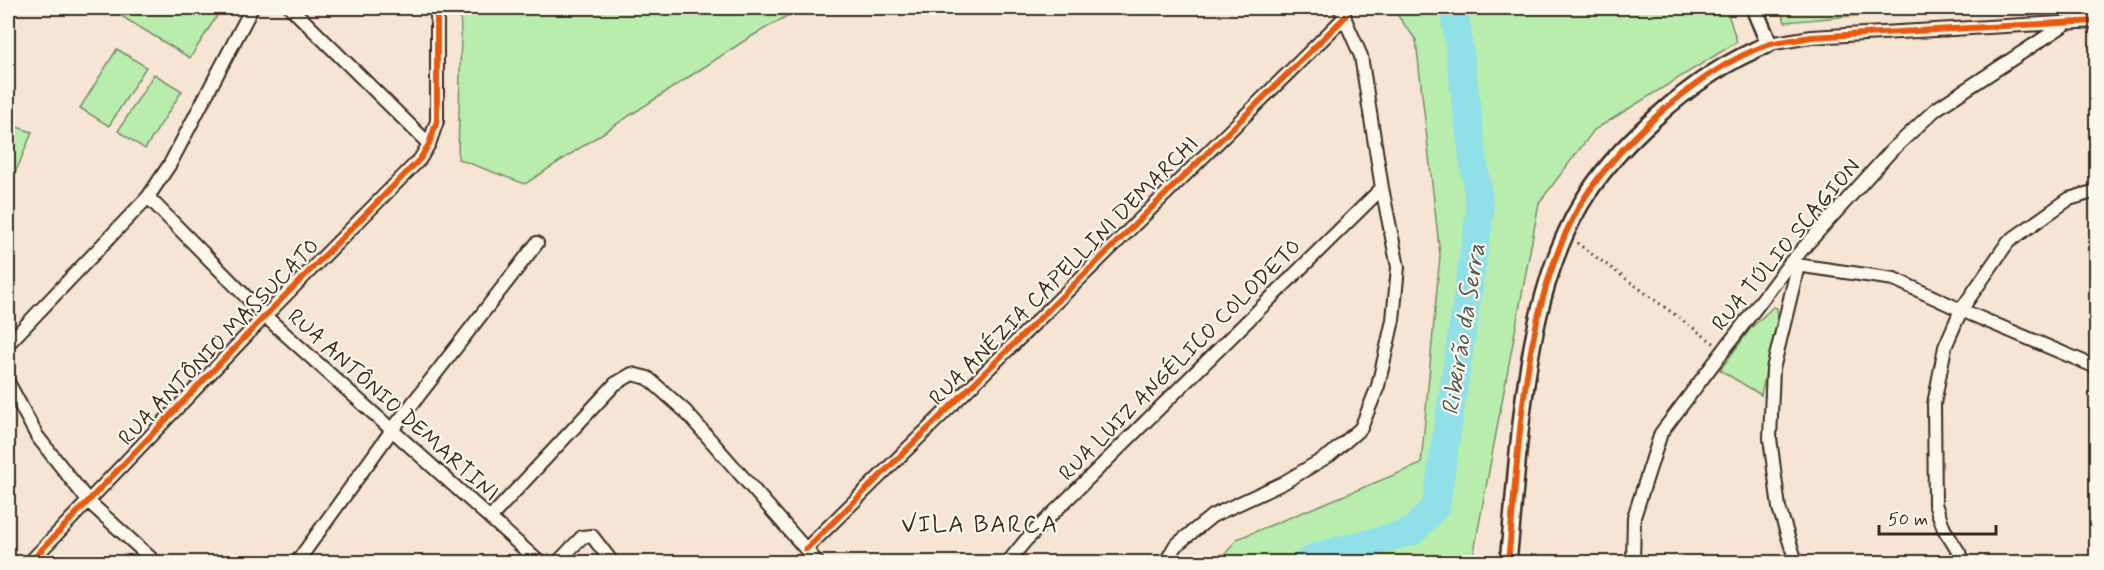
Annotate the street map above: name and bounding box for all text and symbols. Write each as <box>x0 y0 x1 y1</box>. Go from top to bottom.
street label: RUA ANÉZIA CAPELLINI DEMARCHI <box>923 130 1205 412</box>
street label: RUA TÚLIO SCAGION <box>1706 153 1867 337</box>
street label: RUA ANTÔNIO MASSUCATO <box>113 233 326 452</box>
street label: RUA LUIZ ANGÉLICO COLODETO <box>1053 233 1307 487</box>
water label: Ribeirão da Serra <box>1436 241 1493 417</box>
street label: RUA ANTÔNIO DEMARTINI <box>281 303 504 508</box>
scale bar <box>1879 498 1996 536</box>
text: 50 m <box>1888 508 1928 532</box>
district label: VILA BARCA <box>901 510 1059 541</box>

